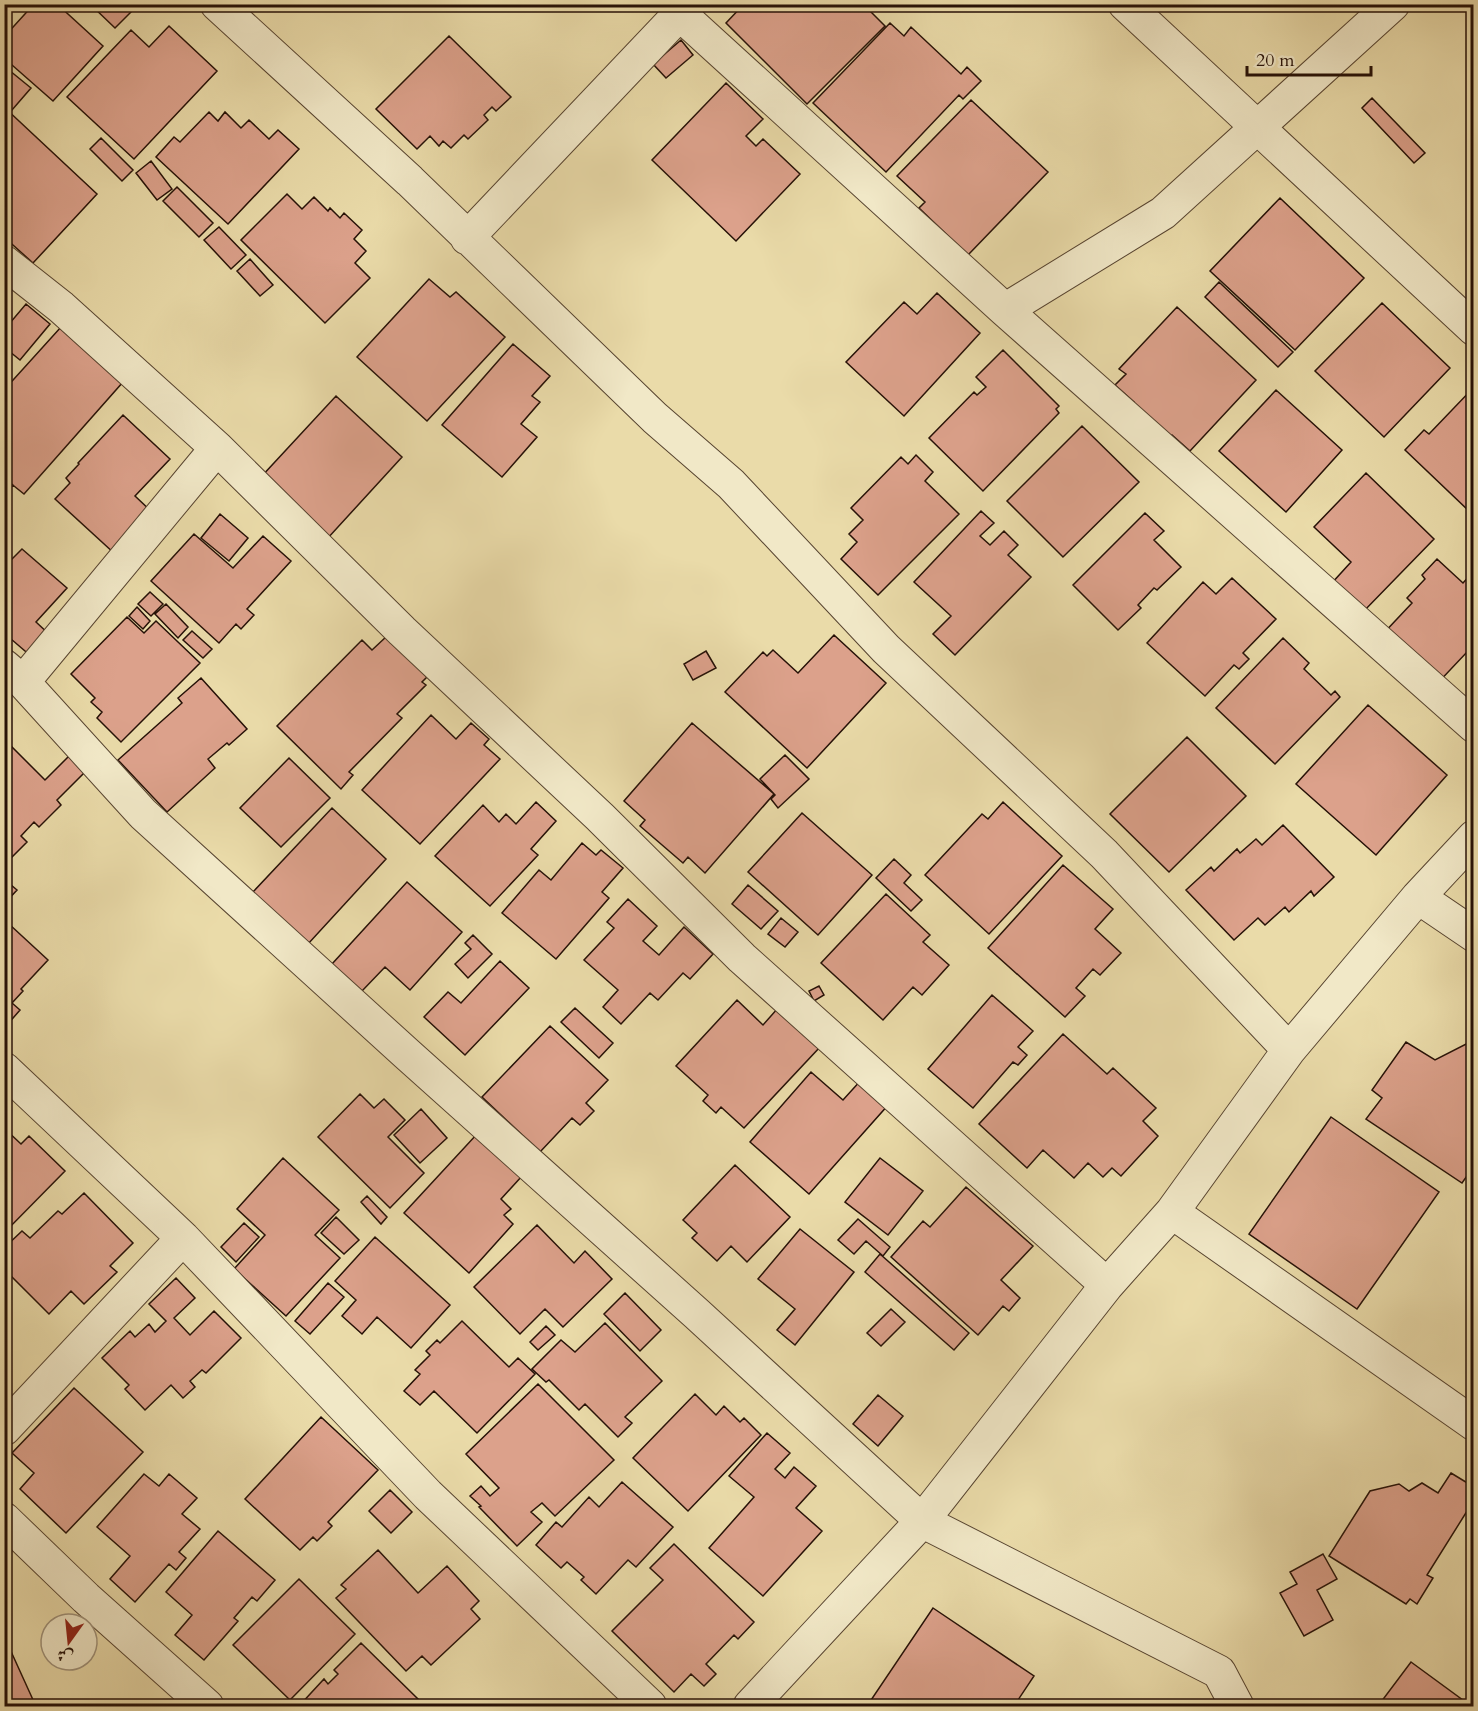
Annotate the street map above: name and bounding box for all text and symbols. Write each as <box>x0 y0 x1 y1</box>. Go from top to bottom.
scale bar <box>1247 39 1372 77</box>
text: 20 m <box>1256 48 1295 73</box>
north arrow <box>39 1612 99 1672</box>
text: ش <box>55 1643 76 1668</box>

